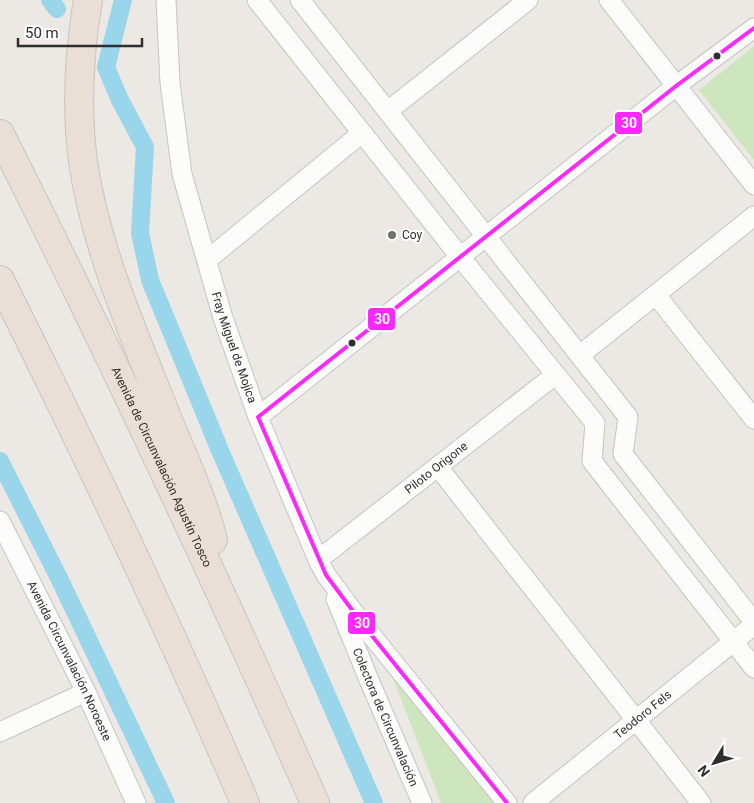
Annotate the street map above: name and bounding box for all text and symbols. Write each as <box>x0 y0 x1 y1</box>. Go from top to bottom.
scale bar <box>18 15 141 47</box>
text: 50 m <box>25 24 59 42</box>
unlabelled marker <box>712 51 722 61</box>
line badge: 30 <box>614 111 643 135</box>
text: 30 <box>621 115 637 131</box>
place label: Coy <box>402 228 423 242</box>
marker: Coy <box>386 229 398 241</box>
street label: Fray Miguel de Mojica <box>209 290 259 405</box>
line badge: 30 <box>367 307 396 331</box>
text: 30 <box>374 311 390 327</box>
unlabelled marker <box>347 338 357 348</box>
street label: Avenida de Circunvalación Agustín Tosco <box>108 364 215 569</box>
street label: Piloto Origone <box>402 439 470 497</box>
street label: Avenida Circunvalación Noroeste <box>24 578 114 743</box>
line badge: 30 <box>347 611 376 635</box>
text: 30 <box>354 615 370 631</box>
street label: Colectora de Circunvalación <box>350 646 421 788</box>
street label: Teodoro Fels <box>611 687 674 742</box>
north arrow <box>689 738 739 788</box>
text: N <box>694 762 713 780</box>

